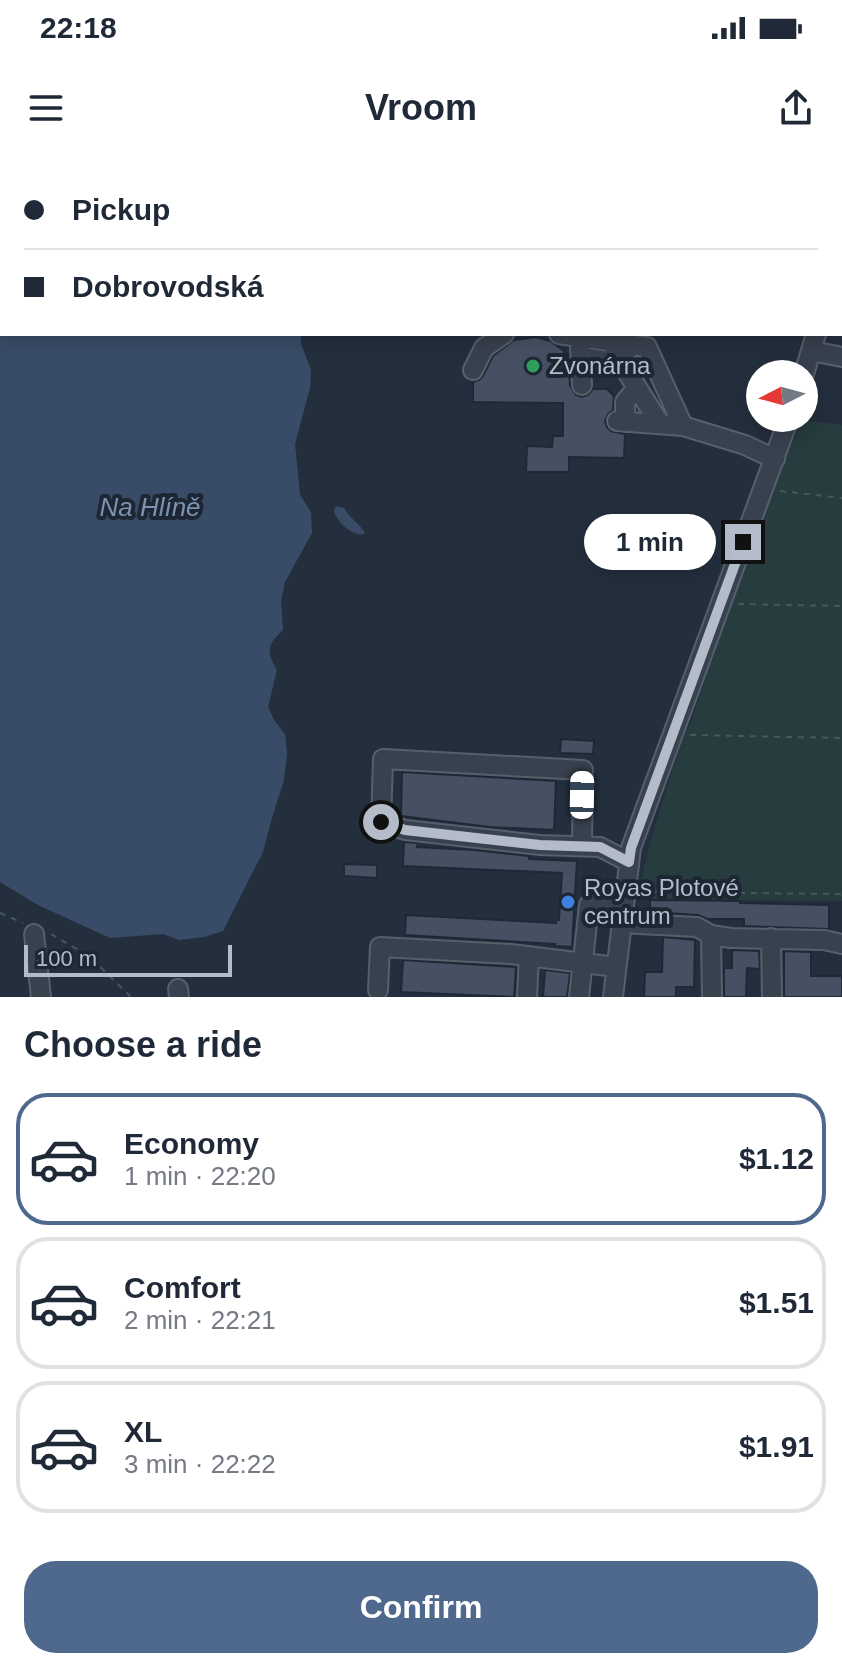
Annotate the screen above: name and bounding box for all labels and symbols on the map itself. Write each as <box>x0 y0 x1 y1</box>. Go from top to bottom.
place label: Zvonárna <box>549 352 651 379</box>
marker: Zvonárna <box>524 357 542 375</box>
north arrow <box>746 360 818 432</box>
water label: Na Hlíně <box>99 492 201 522</box>
callout: 1 min <box>583 514 715 570</box>
route end <box>725 524 761 560</box>
car <box>570 771 594 819</box>
route start <box>363 804 399 840</box>
place label: Royas Plotové centrum <box>584 874 739 929</box>
marker: Royas Plotové centrum <box>559 893 577 911</box>
scale bar <box>24 941 232 977</box>

